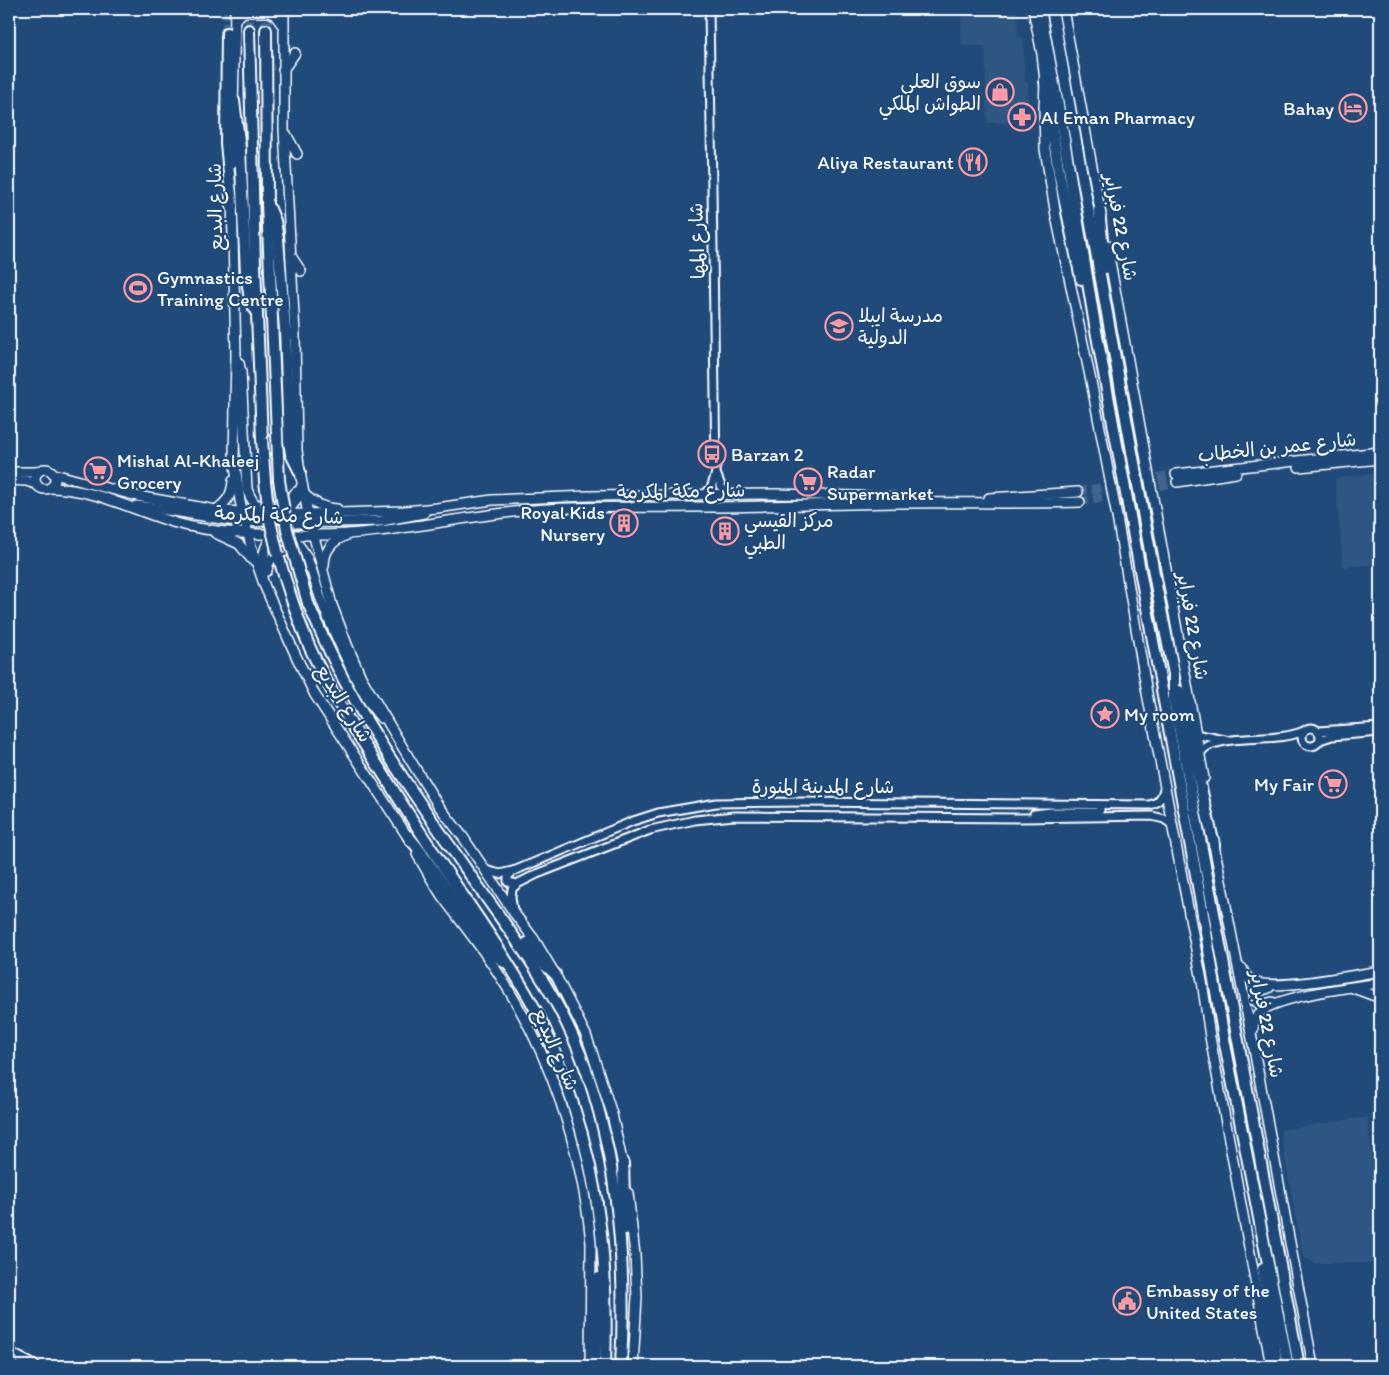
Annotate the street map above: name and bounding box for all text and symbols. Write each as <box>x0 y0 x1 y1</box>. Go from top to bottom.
place label: سوق العلي الطواش الملكي <box>879 70 981 120</box>
shop icon: سوق العلي الطواش الملكي <box>985 77 1015 107</box>
hotel icon: Bahay <box>1338 93 1368 123</box>
place label: Bahay <box>1283 97 1334 120</box>
pharmacy icon: Al Eman Pharmacy <box>1007 102 1037 132</box>
place label: Al Eman Pharmacy <box>1041 106 1195 129</box>
restaurant icon: Aliya Restaurant <box>958 147 988 177</box>
place label: Aliya Restaurant <box>818 151 954 174</box>
street label: شارع البديع <box>203 163 229 251</box>
street label: شارع 22 فبراير <box>1097 169 1143 283</box>
street label: شارع المها <box>684 202 712 280</box>
place label: Gymnastics Training Centre <box>157 266 283 311</box>
sports icon: Gymnastics Training Centre <box>123 273 153 303</box>
place label: مدرسة ايبلا الدولية <box>858 304 943 349</box>
school or university icon: مدرسة ايبلا الدولية <box>824 311 854 341</box>
street label: شارع عمر بن الخطاب <box>1197 427 1358 469</box>
bus stop icon: Barzan 2 <box>697 439 727 469</box>
place label: Barzan 2 <box>731 443 804 466</box>
place label: Mishal Al-Khaleej Grocery <box>117 449 259 494</box>
supermarket icon: Mishal Al-Khaleej Grocery <box>83 456 113 486</box>
place label: Radar Supermarket <box>827 460 934 505</box>
supermarket icon: Radar Supermarket <box>793 467 823 497</box>
street label: شارع مكة المكرمة <box>616 478 746 506</box>
street label: شارع مكة المكرمة <box>214 501 344 531</box>
place label: Royal Kids Nursery <box>520 501 605 546</box>
building icon: Royal Kids Nursery <box>609 508 639 538</box>
place label: مركز القيسي الطبي <box>744 509 834 559</box>
building icon: مركز القيسي الطبي <box>710 516 740 546</box>
street label: شارع 22 فبراير <box>1170 568 1214 682</box>
street label: شارع البديع <box>309 660 377 747</box>
place icon: My room <box>1090 699 1120 729</box>
place label: My room <box>1124 703 1195 726</box>
supermarket icon: My Fair <box>1318 769 1348 799</box>
place label: My Fair <box>1254 773 1315 796</box>
street label: شارع المدينة المنورة <box>752 775 894 800</box>
street label: شارع 22 فبراير <box>1243 966 1289 1080</box>
street label: شارع البديع <box>526 1004 584 1095</box>
place label: Embassy of the United States <box>1146 1279 1270 1324</box>
public building icon: Embassy of the United States <box>1112 1286 1142 1316</box>

